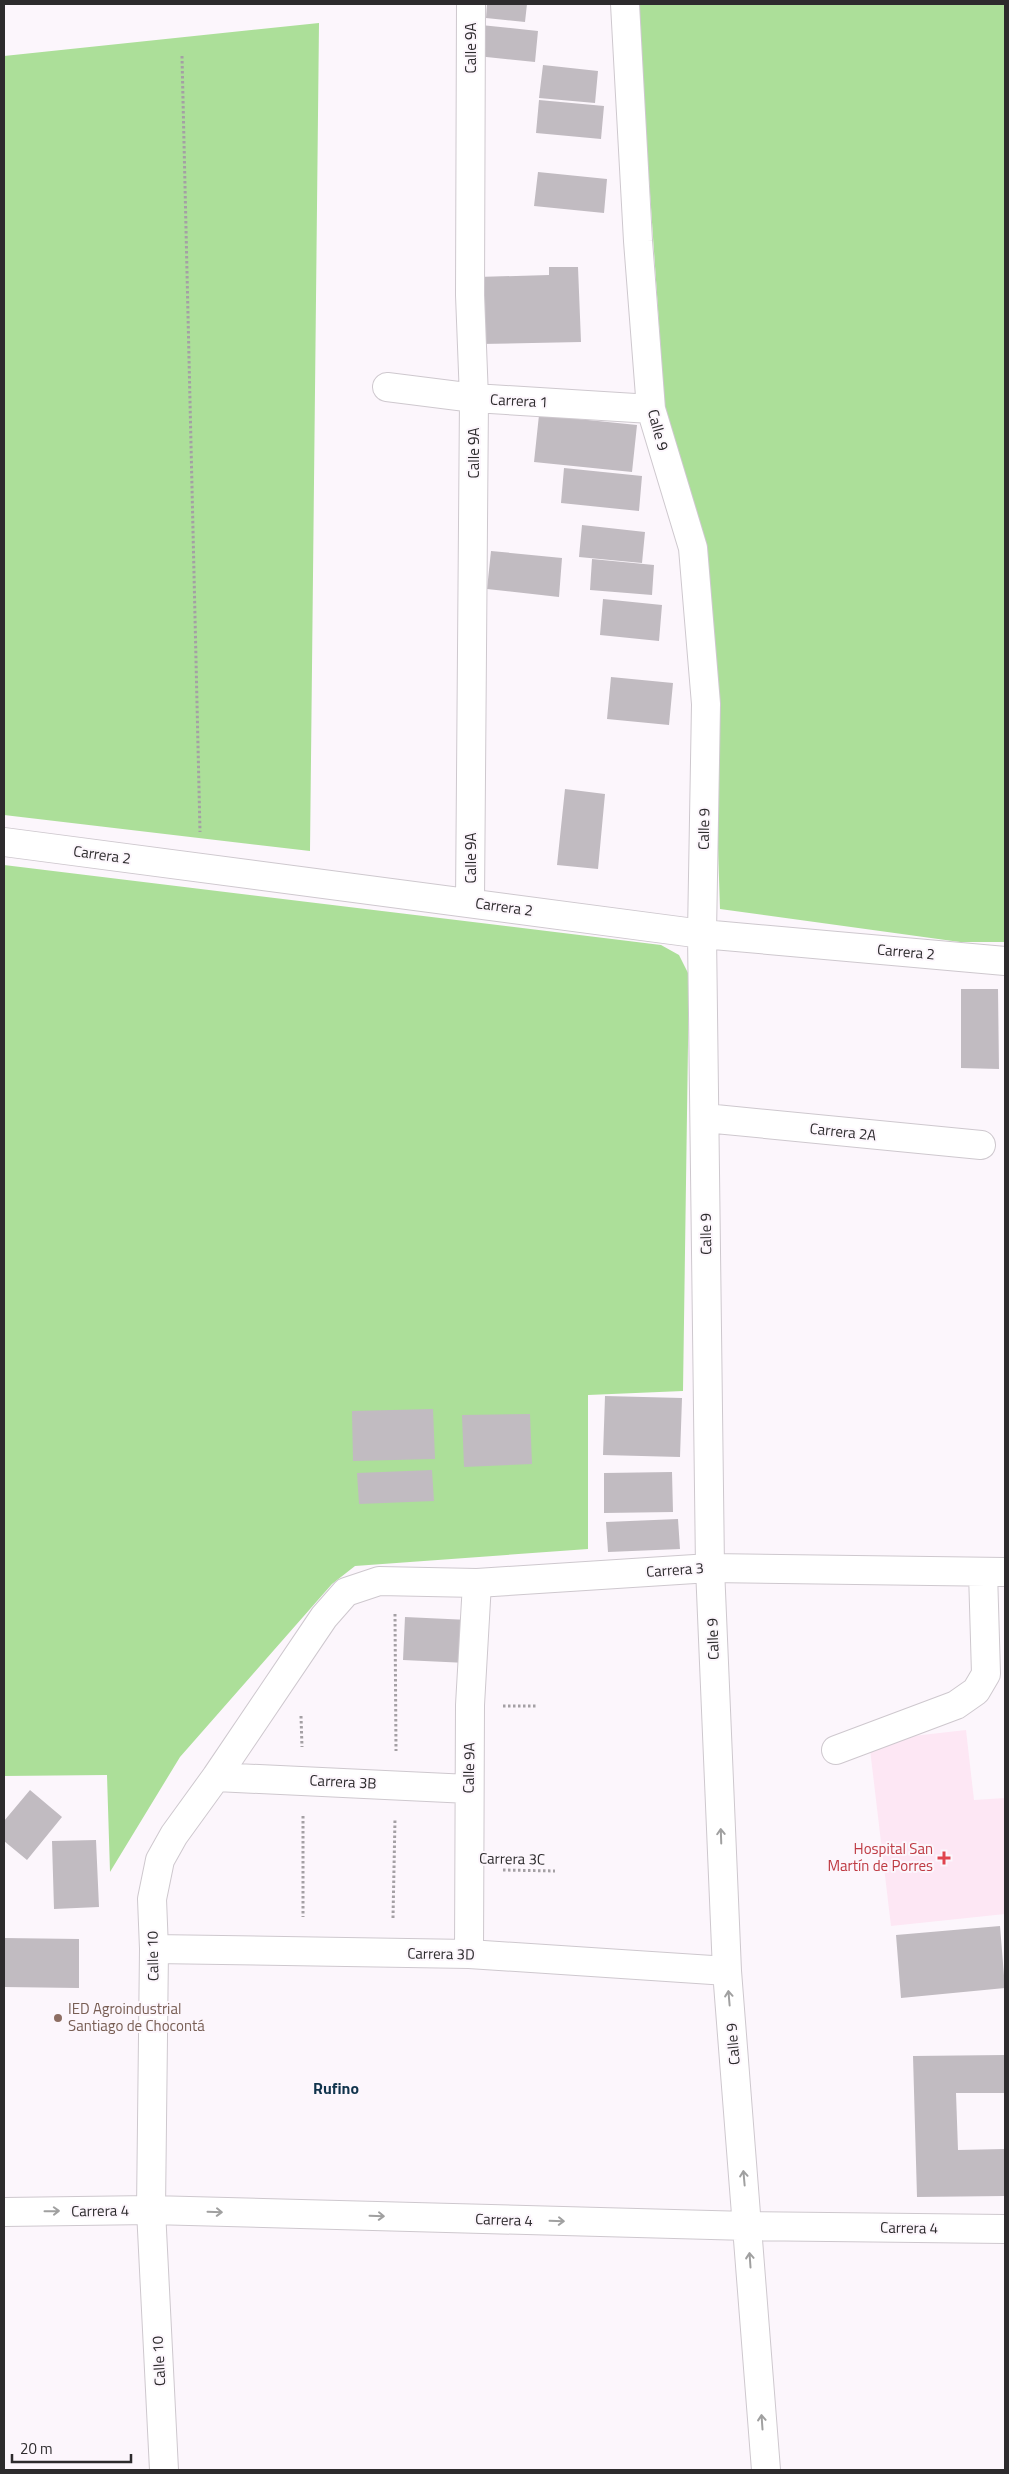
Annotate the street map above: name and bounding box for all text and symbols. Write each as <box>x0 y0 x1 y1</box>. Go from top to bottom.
street label: Calle 9A <box>459 23 482 73</box>
street label: Carrera 1 <box>490 388 549 413</box>
street label: Calle 9 <box>642 407 675 453</box>
street label: Calle 9A <box>462 428 485 478</box>
street label: Calle 9 <box>692 808 715 850</box>
street label: Calle 9A <box>459 833 482 883</box>
street label: Carrera 2 <box>72 839 132 870</box>
street label: Carrera 2 <box>474 891 534 922</box>
street label: Carrera 2 <box>876 938 936 965</box>
street label: Carrera 2A <box>809 1117 878 1146</box>
street label: Calle 9 <box>694 1213 717 1255</box>
street label: Carrera 3 <box>645 1556 705 1583</box>
street label: Calle 9 <box>700 1618 725 1660</box>
street label: Calle 9A <box>457 1742 480 1794</box>
street label: Carrera 3B <box>309 1768 377 1795</box>
one-way arrow <box>717 1828 726 1844</box>
place label: Hospital San Martín de Porres <box>827 1837 933 1877</box>
street label: Carrera 3C <box>479 1846 545 1871</box>
marker: Hospital San Martín de Porres <box>937 1851 951 1865</box>
street label: Calle 10 <box>141 1931 164 1981</box>
street label: Carrera 3D <box>407 1941 475 1966</box>
one-way arrow <box>725 1991 734 2007</box>
place label: IED Agroindustrial Santiago de Chocontá <box>68 1997 205 2037</box>
marker: IED Agroindustrial Santiago de Chocontá <box>52 2012 64 2024</box>
street label: Calle 9 <box>719 2022 746 2066</box>
district label: Rufino <box>313 2076 359 2100</box>
one-way arrow <box>739 2170 749 2186</box>
street label: Carrera 4 <box>71 2198 129 2223</box>
one-way arrow <box>44 2206 60 2216</box>
one-way arrow <box>206 2207 223 2217</box>
street label: Carrera 4 <box>475 2207 533 2232</box>
one-way arrow <box>369 2212 385 2221</box>
street label: Carrera 4 <box>880 2215 938 2240</box>
one-way arrow <box>549 2216 565 2226</box>
one-way arrow <box>746 2252 755 2268</box>
street label: Calle 10 <box>146 2335 171 2387</box>
one-way arrow <box>758 2414 767 2430</box>
scale bar <box>12 2432 131 2464</box>
text: 20 m <box>20 2437 53 2460</box>

